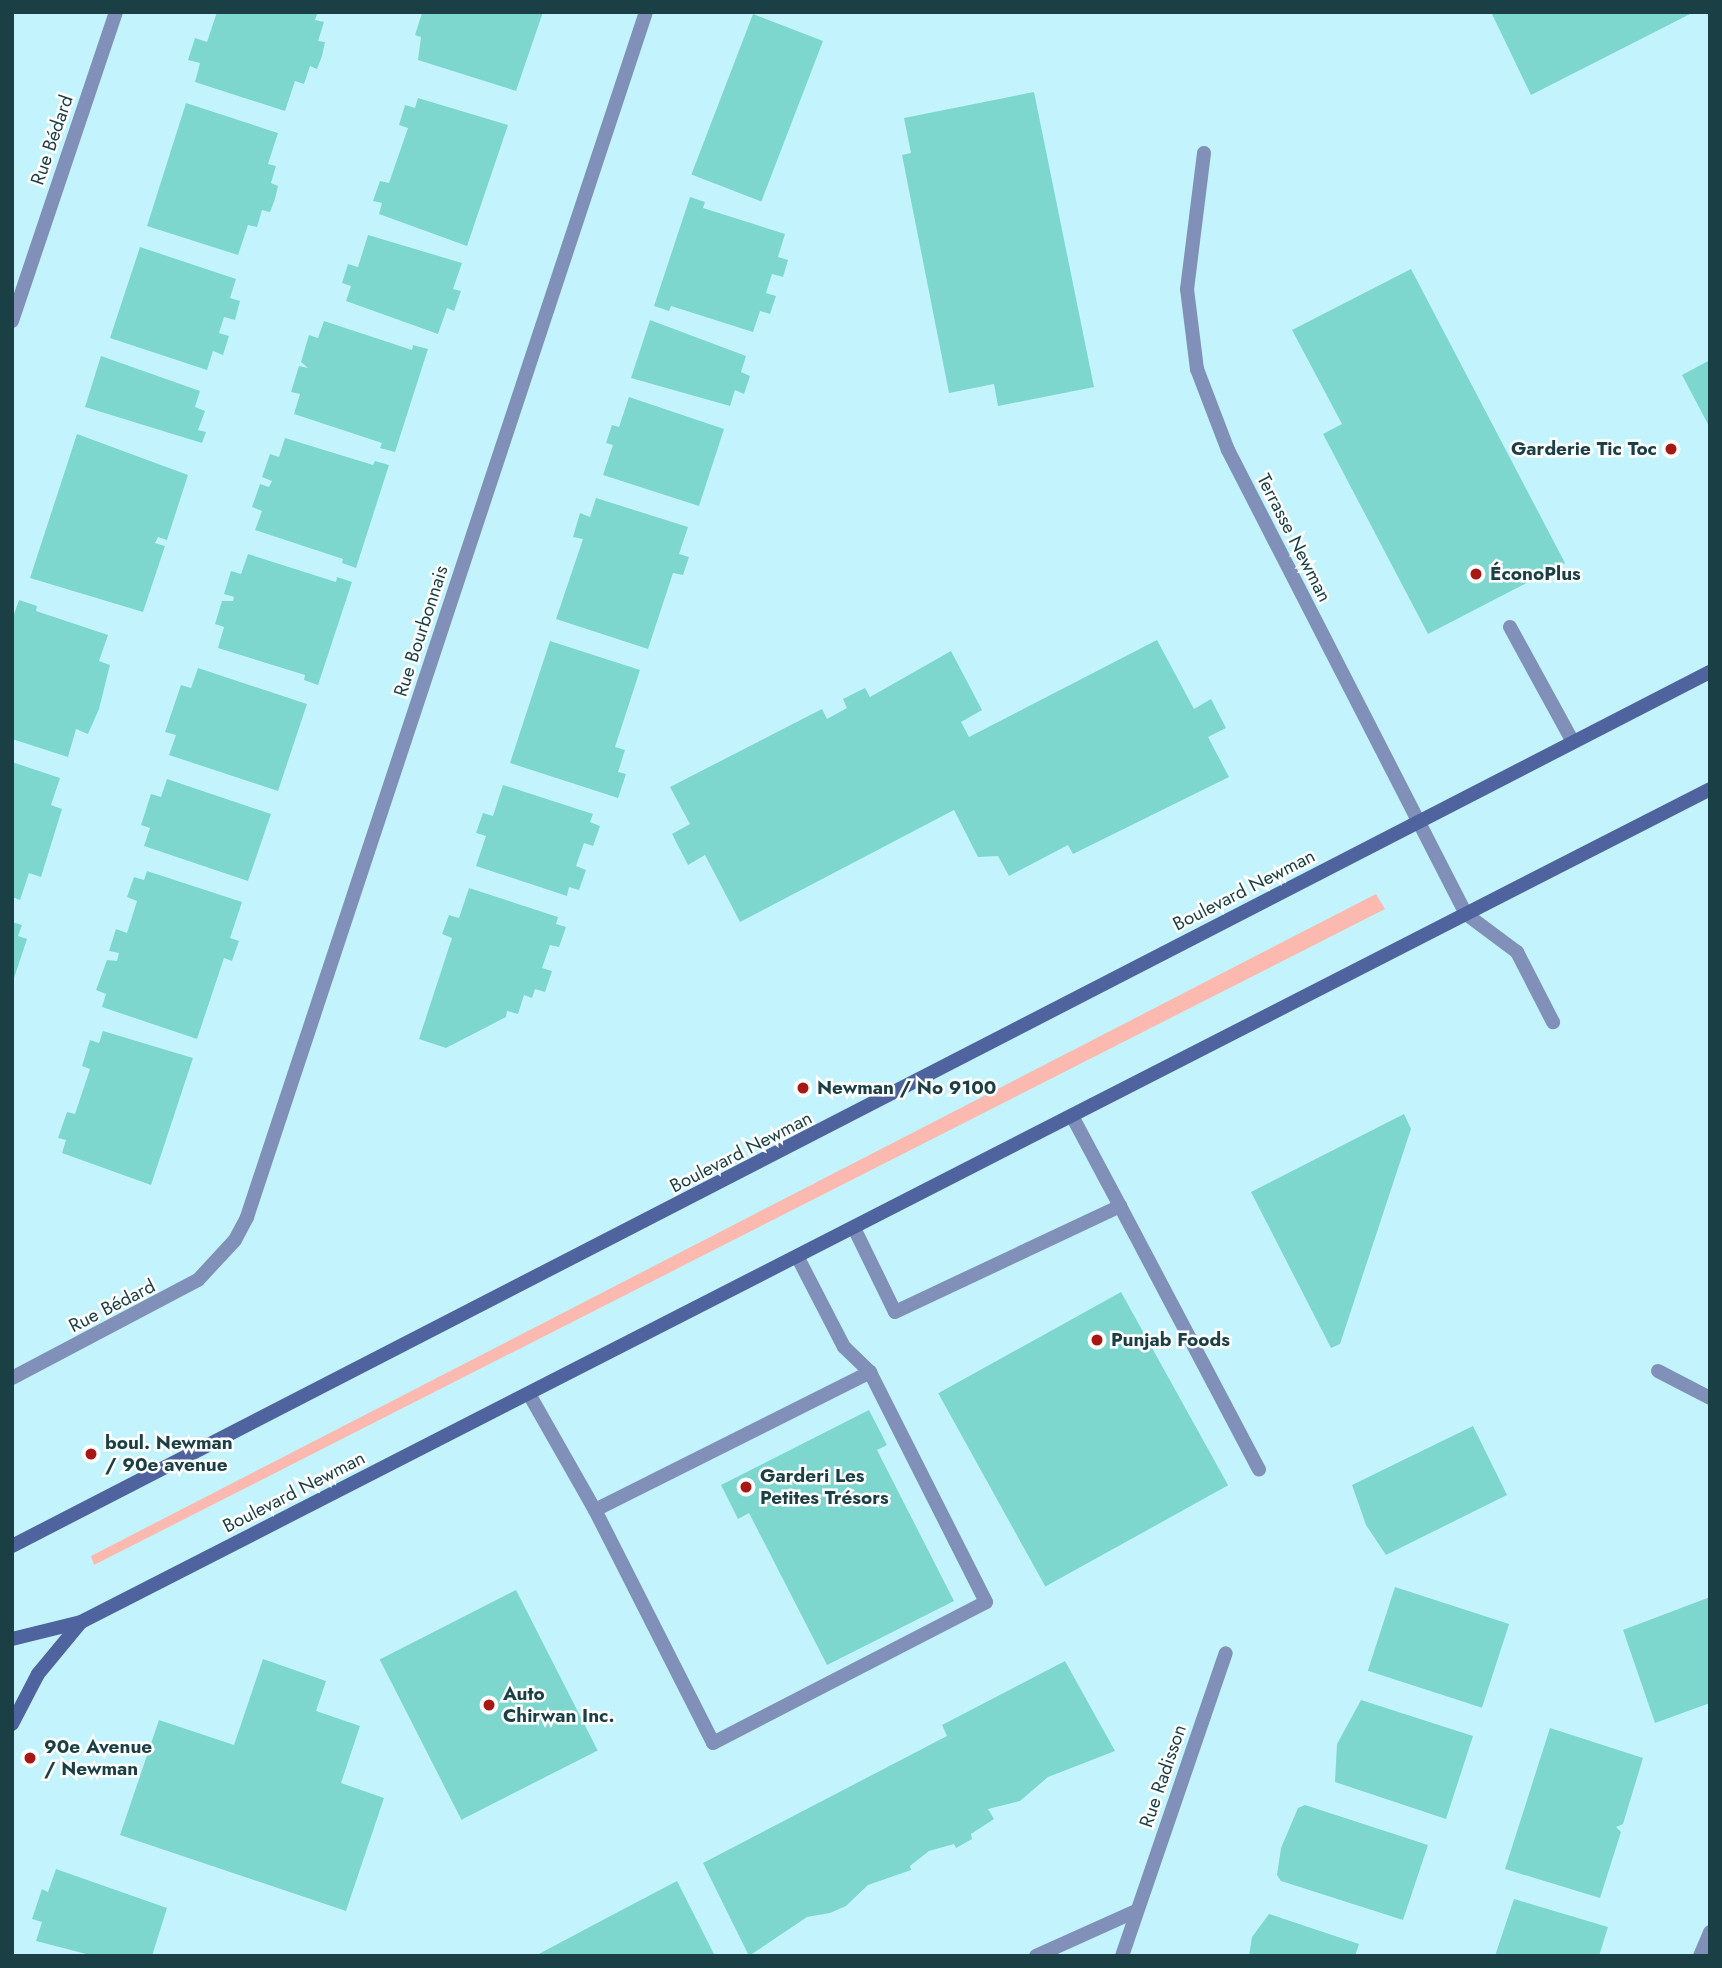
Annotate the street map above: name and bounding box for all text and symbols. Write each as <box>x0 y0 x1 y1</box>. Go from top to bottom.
street label: Rue Bédard <box>26 92 78 188</box>
place label: Garderie Tic Toc <box>1511 438 1657 460</box>
marker: Garderie Tic Toc <box>1663 441 1679 457</box>
street label: Terrasse Newman <box>1252 470 1336 606</box>
street label: Rue Bourbonnais <box>389 563 453 699</box>
place label: ÉconoPlus <box>1490 563 1581 585</box>
marker: ÉconoPlus <box>1468 566 1484 582</box>
street label: Boulevard Newman <box>1169 844 1319 936</box>
place label: Newman / No 9100 <box>817 1077 996 1099</box>
marker: Newman / No 9100 <box>795 1080 811 1096</box>
street label: Boulevard Newman <box>666 1106 816 1198</box>
street label: Rue Bédard <box>65 1275 159 1337</box>
place label: Punjab Foods <box>1111 1329 1230 1351</box>
marker: Punjab Foods <box>1089 1332 1105 1348</box>
place label: boul. Newman / 90e avenue <box>105 1432 233 1476</box>
marker: boul. Newman / 90e avenue <box>83 1446 99 1462</box>
street label: Boulevard Newman <box>219 1446 369 1538</box>
place label: Garderi Les Petites Trésors <box>760 1465 889 1509</box>
marker: Garderi Les Petites Trésors <box>738 1479 754 1495</box>
place label: Auto Chirwan Inc. <box>503 1683 615 1727</box>
marker: Auto Chirwan Inc. <box>481 1697 497 1713</box>
street label: Rue Radisson <box>1135 1722 1191 1830</box>
place label: 90e Avenue / Newman <box>44 1736 152 1780</box>
marker: 90e Avenue / Newman <box>22 1750 38 1766</box>

